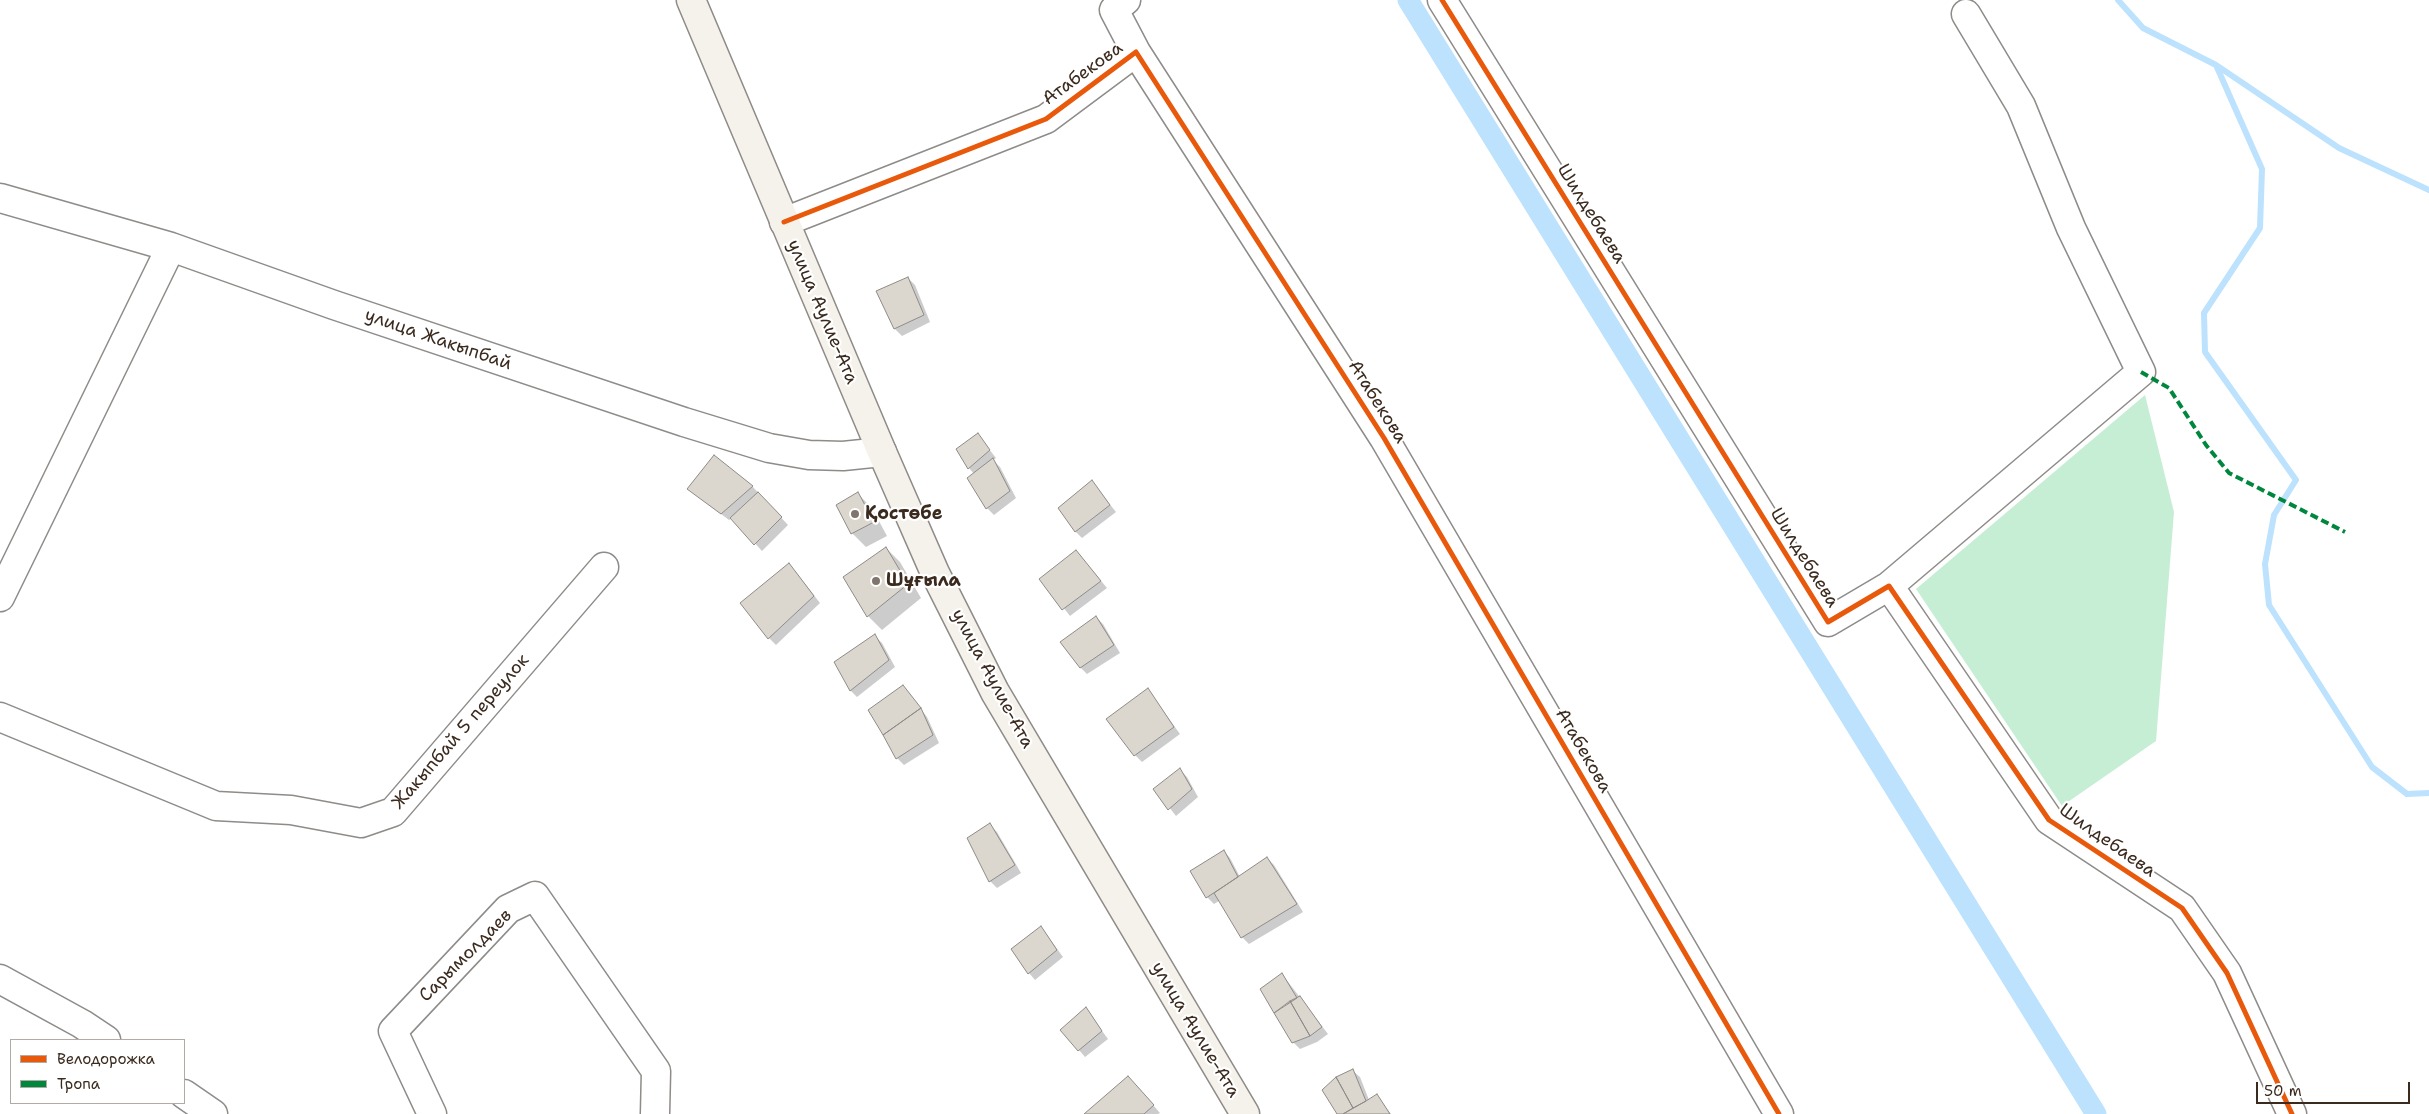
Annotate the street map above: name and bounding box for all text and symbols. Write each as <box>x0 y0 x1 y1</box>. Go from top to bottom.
street label: Атабекова <box>1039 38 1127 110</box>
street label: Шилдебаева <box>1552 160 1630 268</box>
street label: улица Аулие-Ата <box>782 237 862 387</box>
street label: улица Жакыпбай <box>362 305 514 375</box>
street label: Атабекова <box>1343 357 1411 447</box>
place label: Қостөбе <box>865 503 943 525</box>
street label: Шилдебаева <box>1765 504 1843 612</box>
marker: Қостөбе <box>849 508 861 520</box>
place label: Шұғыла <box>886 570 961 592</box>
marker: Шұғыла <box>870 575 882 587</box>
street label: улица Аулие-Ата <box>946 606 1038 752</box>
street label: Жакыпбай 5 переулок <box>388 650 534 814</box>
street label: Атабекова <box>1550 705 1616 797</box>
street label: Шилдебаева <box>2054 800 2160 882</box>
street label: Сарымолдаев <box>415 905 517 1007</box>
street label: улица Аулие-Ата <box>1146 958 1244 1102</box>
legend <box>10 1039 185 1104</box>
text: Велодорожка <box>57 1049 155 1069</box>
scale bar <box>2259 1072 2413 1104</box>
text: Тропа <box>57 1074 100 1094</box>
text: 50 m <box>2264 1081 2302 1101</box>

